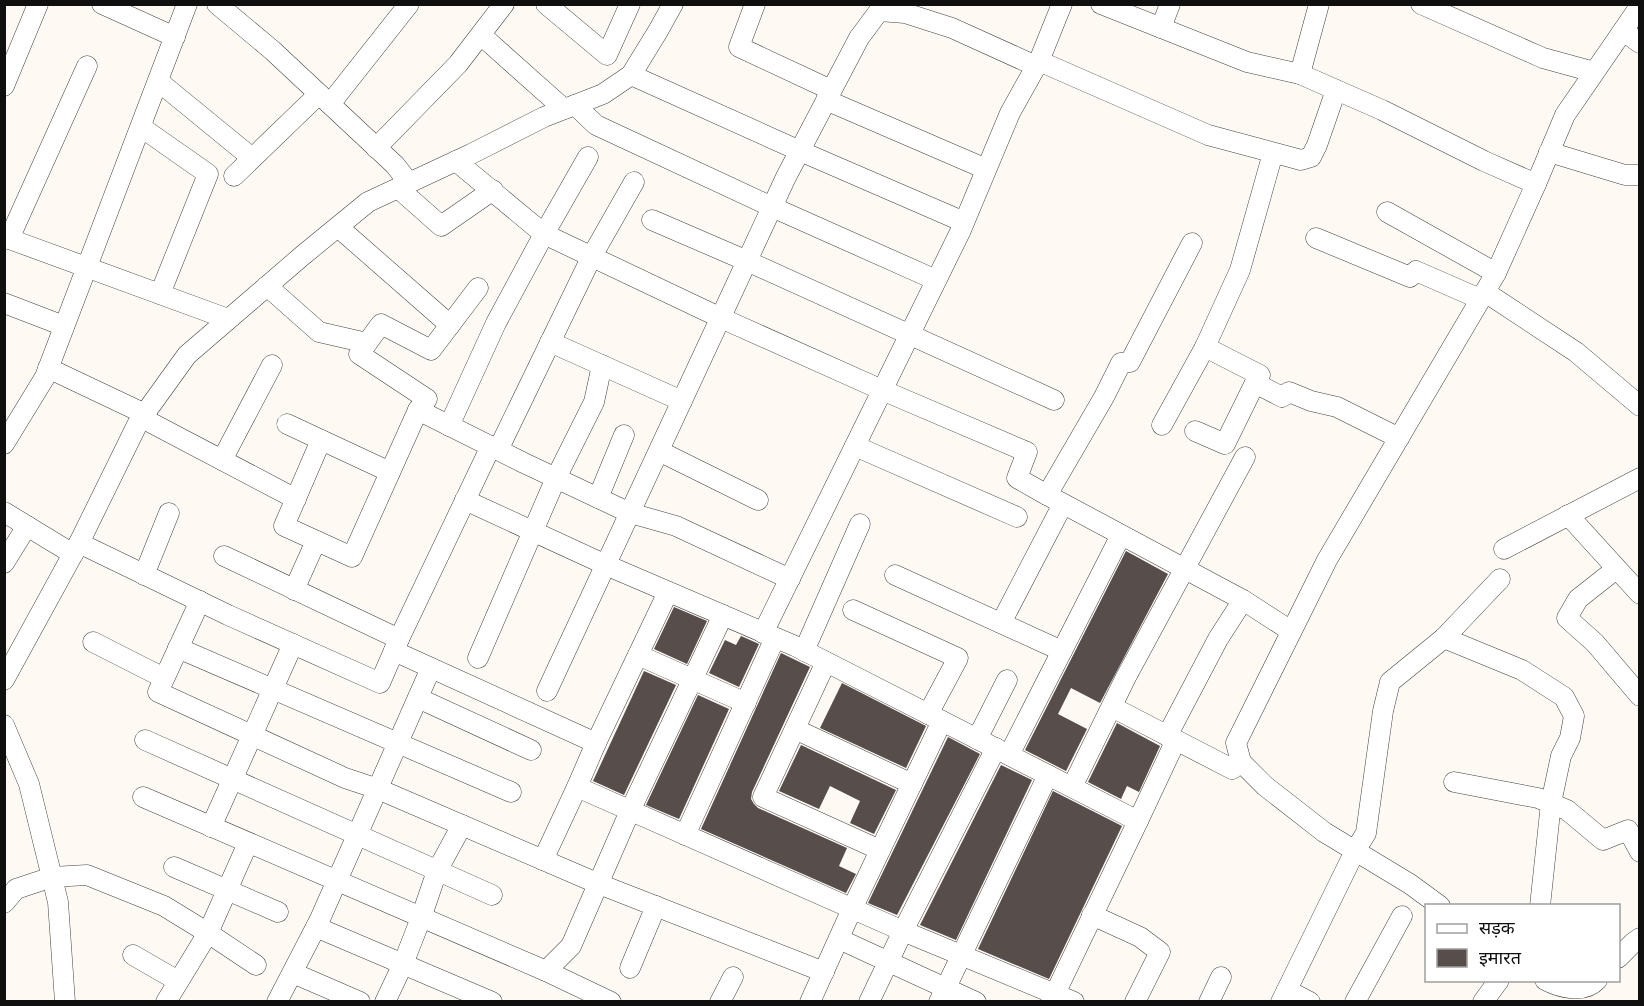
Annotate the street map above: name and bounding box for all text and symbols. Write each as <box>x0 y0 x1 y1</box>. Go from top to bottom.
legend <box>1425 904 1620 982</box>
text: सड़क <box>1479 918 1516 938</box>
text: इमारत <box>1479 948 1522 968</box>

